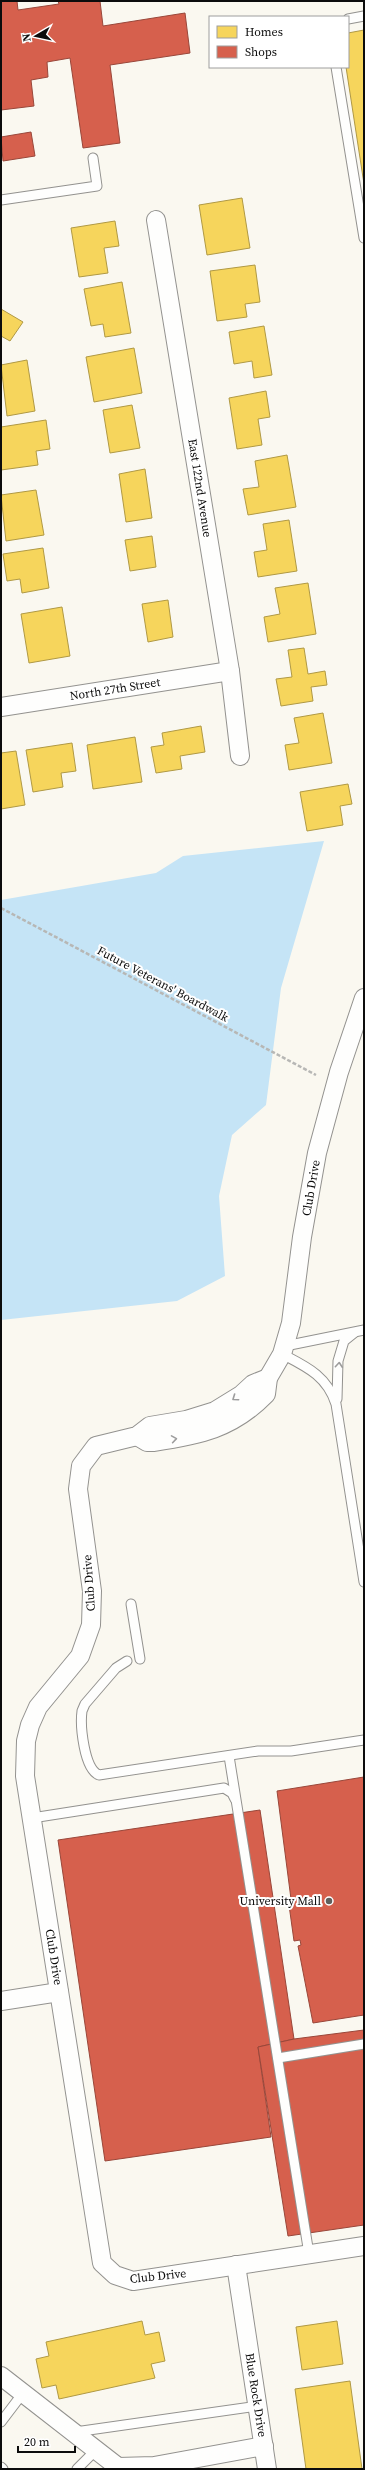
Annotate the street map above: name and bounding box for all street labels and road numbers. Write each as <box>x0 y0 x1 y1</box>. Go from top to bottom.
street label: East 122nd Avenue <box>184 438 216 538</box>
street label: North 27th Street <box>69 674 161 704</box>
street label: Future Veterans' Boardwalk <box>94 942 232 1026</box>
street label: Club Drive <box>298 1159 324 1217</box>
street label: Club Drive <box>79 1554 99 1612</box>
street label: Club Drive <box>42 1928 66 1986</box>
street label: Club Drive <box>129 2265 187 2287</box>
street label: Blue Rock Drive <box>241 2352 271 2438</box>

